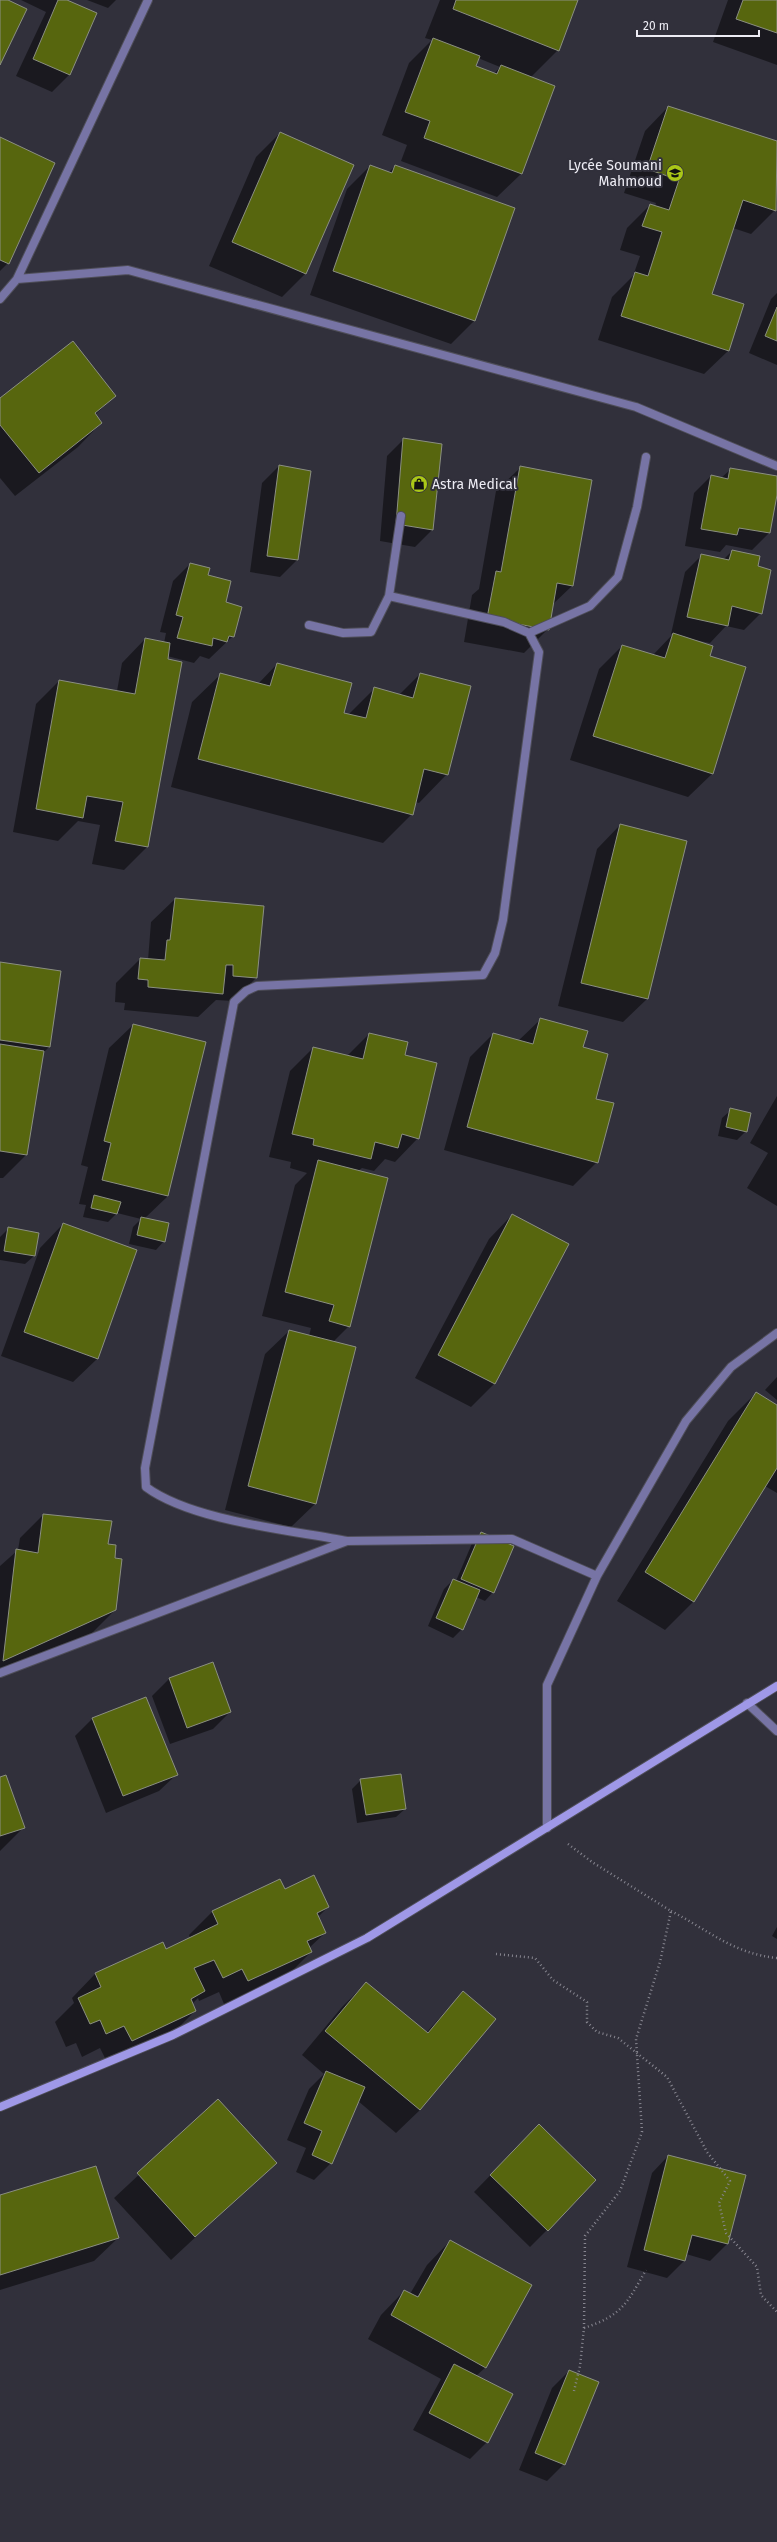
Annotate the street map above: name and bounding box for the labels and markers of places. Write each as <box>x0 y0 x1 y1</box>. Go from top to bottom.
place label: Lycée Soumani Mahmoud <box>568 157 662 190</box>
school or university icon: Lycée Soumani Mahmoud <box>665 163 685 183</box>
shop icon: Astra Medical <box>409 474 429 494</box>
place label: Astra Medical <box>432 476 517 493</box>

